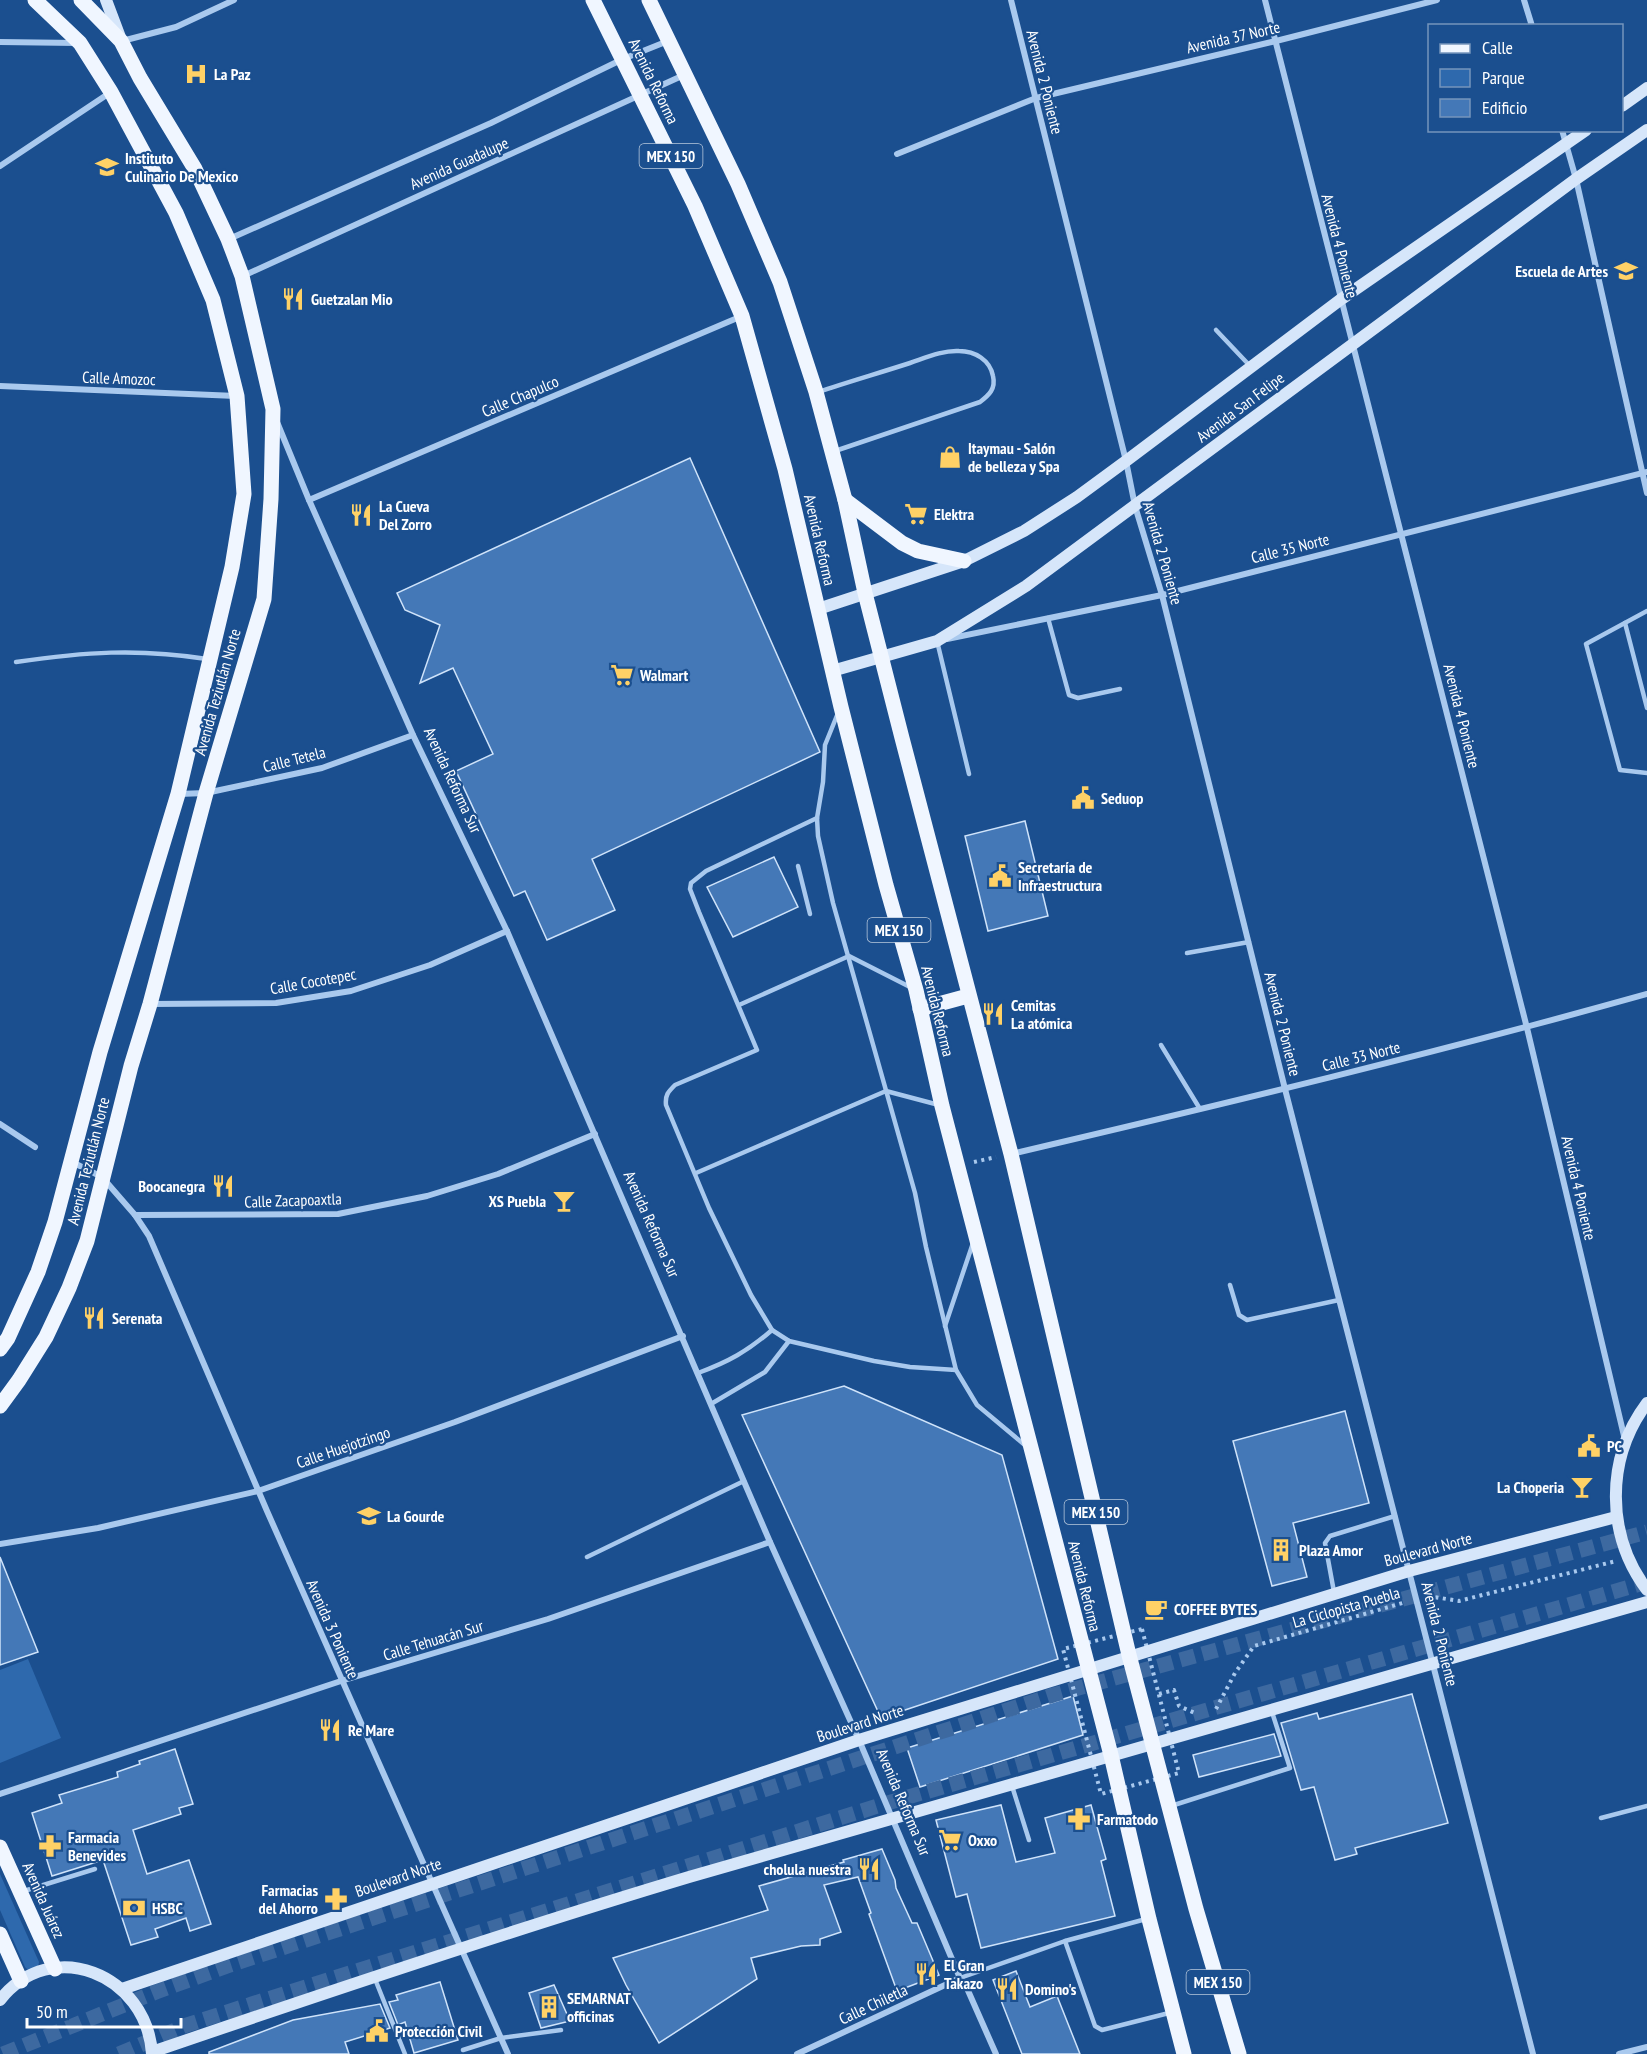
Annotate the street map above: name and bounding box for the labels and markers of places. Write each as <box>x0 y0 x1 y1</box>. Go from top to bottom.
hospital icon: La Paz <box>183 61 209 87</box>
place label: La Paz <box>214 64 251 84</box>
place label: Instituto Culinario De Mexico <box>125 148 238 186</box>
school or university icon: Instituto Culinario De Mexico <box>94 154 120 180</box>
school or university icon: Escuela de Artes <box>1613 258 1639 284</box>
place label: Escuela de Artes <box>1515 261 1608 281</box>
restaurant icon: Guetzalan Mio <box>280 286 306 312</box>
place label: Guetzalan Mio <box>311 289 393 309</box>
place label: Itaymau - Salón de belleza y Spa <box>968 438 1060 476</box>
shop icon: Itaymau - Salón de belleza y Spa <box>937 444 963 470</box>
place label: La Cueva Del Zorro <box>379 496 432 534</box>
supermarket icon: Elektra <box>903 501 929 527</box>
restaurant icon: La Cueva Del Zorro <box>348 502 374 528</box>
place label: Elektra <box>934 504 975 524</box>
supermarket icon: Walmart <box>609 662 635 688</box>
place label: Walmart <box>639 665 689 685</box>
public building icon: Seduop <box>1070 785 1096 811</box>
place label: Seduop <box>1101 788 1143 808</box>
place label: Secretaría de Infraestructura <box>1018 857 1103 895</box>
public building icon: Secretaría de Infraestructura <box>987 863 1013 889</box>
place label: Cemitas La atómica <box>1011 995 1073 1033</box>
restaurant icon: Cemitas La atómica <box>980 1001 1006 1027</box>
restaurant icon: Boocanegra <box>210 1173 236 1199</box>
place label: Boocanegra <box>138 1176 205 1196</box>
bar icon: XS Puebla <box>551 1188 577 1214</box>
place label: XS Puebla <box>488 1191 546 1211</box>
restaurant icon: Serenata <box>81 1305 107 1331</box>
place label: Serenata <box>112 1308 163 1328</box>
public building icon: PC <box>1576 1433 1602 1459</box>
place label: PC <box>1607 1436 1623 1456</box>
bar icon: La Choperia <box>1569 1474 1595 1500</box>
place label: La Choperia <box>1497 1477 1564 1497</box>
school or university icon: La Gourde <box>356 1503 382 1529</box>
place label: La Gourde <box>387 1506 445 1526</box>
building icon: Plaza Amor <box>1268 1537 1294 1563</box>
place label: Plaza Amor <box>1299 1540 1363 1560</box>
cafe icon: COFFEE BYTES <box>1143 1596 1169 1622</box>
place label: COFFEE BYTES <box>1174 1599 1257 1619</box>
restaurant icon: Re Mare <box>317 1717 343 1743</box>
place label: Re Mare <box>348 1720 394 1740</box>
pharmacy icon: Farmatodo <box>1066 1806 1092 1832</box>
place label: Farmatodo <box>1097 1809 1158 1829</box>
place label: Farmacia Benevides <box>68 1827 127 1865</box>
supermarket icon: Oxxo <box>937 1827 963 1853</box>
place label: Oxxo <box>968 1830 997 1850</box>
pharmacy icon: Farmacia Benevides <box>37 1833 63 1859</box>
restaurant icon: cholula nuestra <box>856 1856 882 1882</box>
place label: cholula nuestra <box>764 1859 851 1879</box>
place label: Farmacias del Ahorro <box>259 1880 318 1918</box>
pharmacy icon: Farmacias del Ahorro <box>323 1886 349 1912</box>
bank icon: HSBC <box>121 1895 147 1921</box>
place label: HSBC <box>152 1898 183 1918</box>
place label: El Gran Takazo <box>944 1955 984 1993</box>
restaurant icon: El Gran Takazo <box>913 1961 939 1987</box>
restaurant icon: Domino's <box>994 1976 1020 2002</box>
place label: Domino's <box>1025 1979 1077 1999</box>
place label: SEMARNAT officinas <box>567 1988 631 2026</box>
building icon: SEMARNAT officinas <box>536 1994 562 2020</box>
public building icon: Protección Civil <box>364 2018 390 2044</box>
place label: Protección Civil <box>395 2021 482 2041</box>

